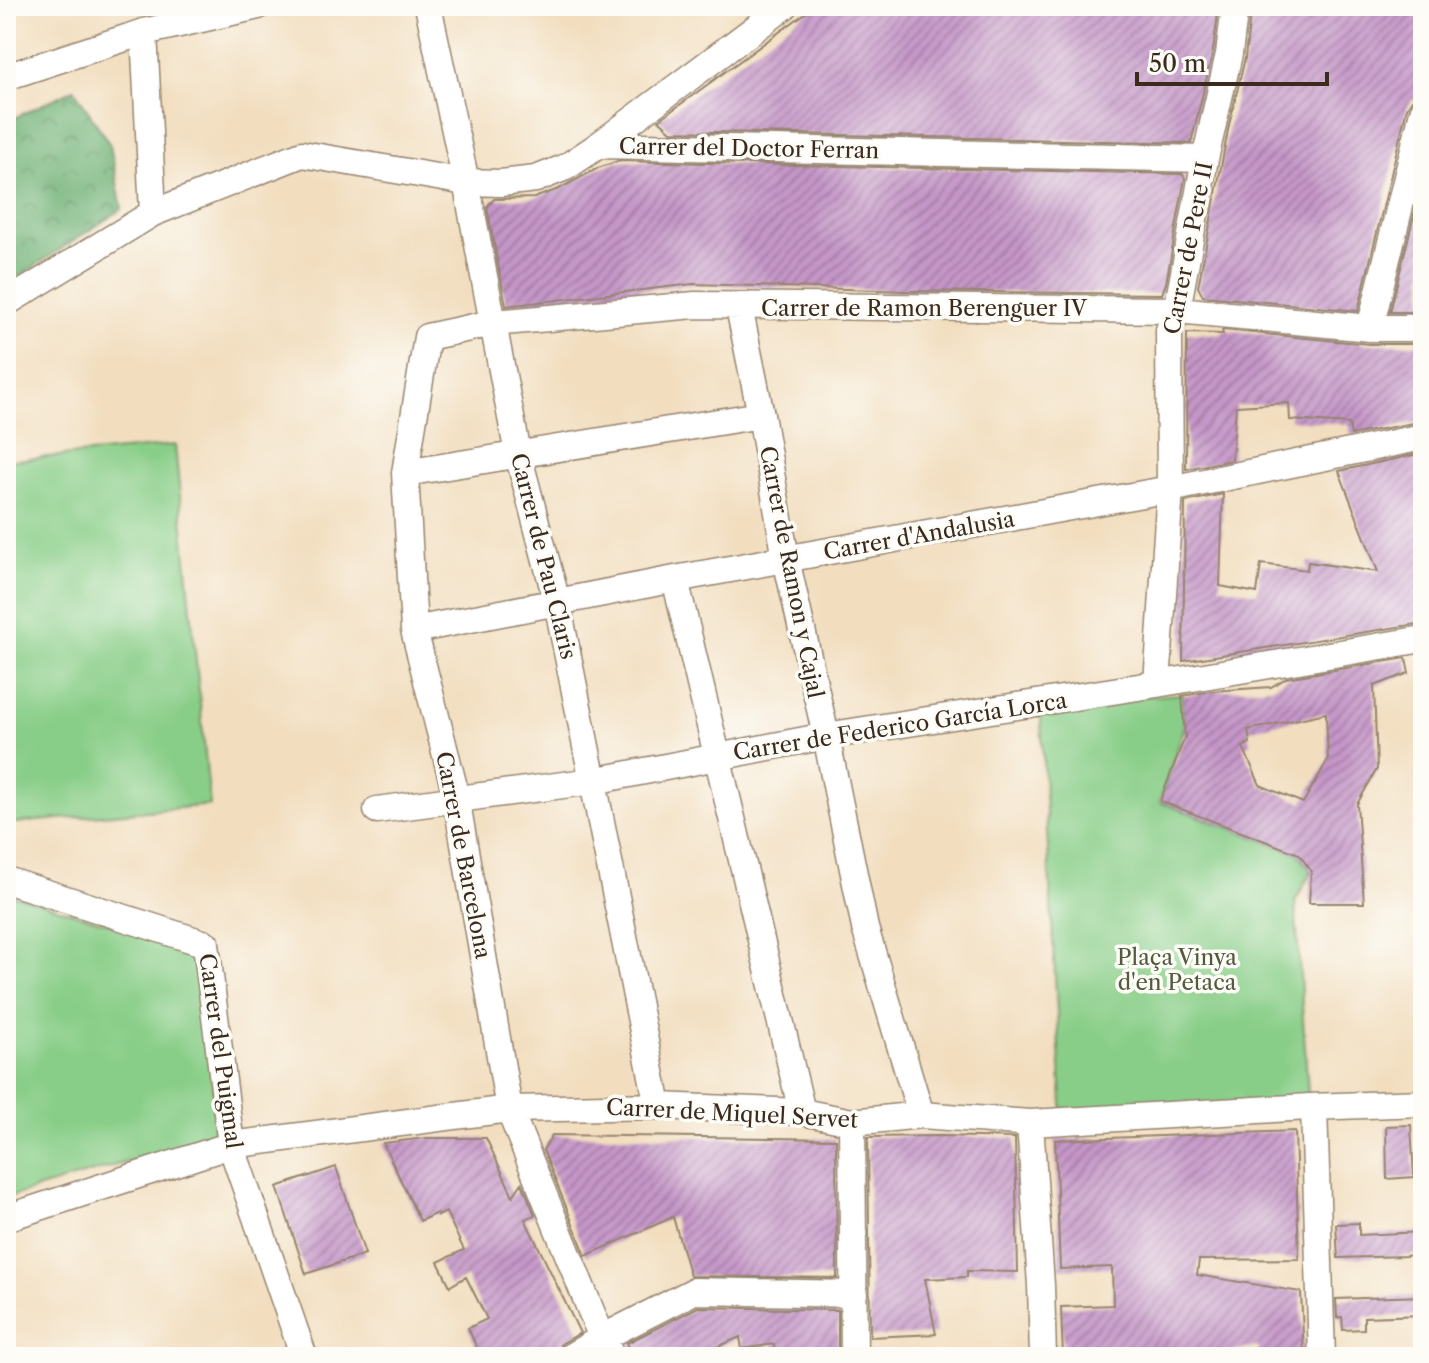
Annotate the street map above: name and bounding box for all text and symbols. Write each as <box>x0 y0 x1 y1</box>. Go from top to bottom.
scale bar <box>1137 36 1327 86</box>
text: 50 m <box>1149 49 1206 78</box>
street label: Carrer del Doctor Ferran <box>619 133 880 164</box>
street label: Carrer de Pere II <box>1159 159 1218 337</box>
street label: Carrer de Ramon Berenguer IV <box>761 295 1088 322</box>
street label: Carrer de Ramon y Cajal <box>754 444 829 701</box>
street label: Carrer de Pau Claris <box>505 450 582 662</box>
street label: Carrer d'Andalusia <box>821 505 1017 566</box>
street label: Carrer de Federico García Lorca <box>731 687 1069 766</box>
street label: Carrer de Barcelona <box>430 749 497 961</box>
park label: Plaça Vinya d'en Petaca <box>1117 944 1237 996</box>
street label: Carrer del Puigmal <box>193 952 248 1151</box>
street label: Carrer de Miquel Servet <box>605 1093 859 1134</box>

